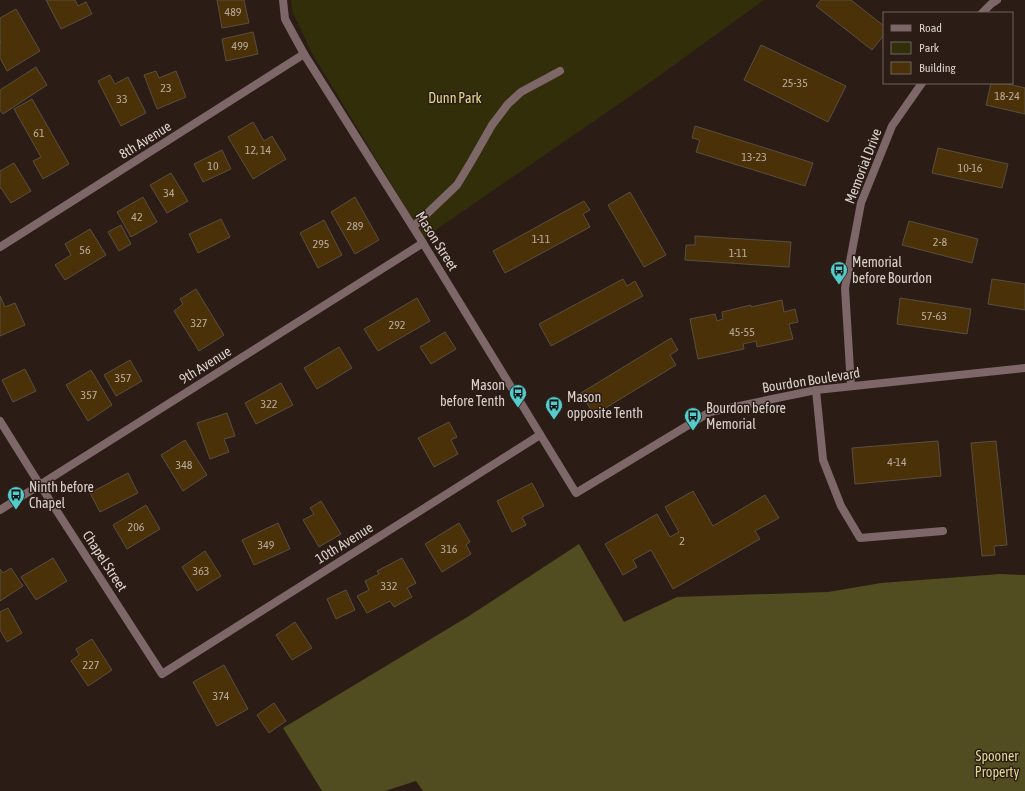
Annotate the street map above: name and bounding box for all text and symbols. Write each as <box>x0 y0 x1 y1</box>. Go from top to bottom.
house number: 489 <box>225 5 242 19</box>
legend <box>883 12 1013 84</box>
text: Road <box>919 21 942 35</box>
house number: 499 <box>232 39 249 53</box>
text: Park <box>919 41 940 55</box>
text: Building <box>919 61 957 75</box>
house number: 25-35 <box>782 76 808 90</box>
house number: 23 <box>160 81 172 95</box>
house number: 18-24 <box>994 89 1020 103</box>
park label: Dunn Park <box>428 90 482 106</box>
house number: 33 <box>116 92 128 106</box>
street label: 8th Avenue <box>116 118 174 162</box>
house number: 61 <box>33 126 45 140</box>
street label: Memorial Drive <box>841 126 885 206</box>
house number: 12, 14 <box>245 143 272 157</box>
house number: 13-23 <box>741 150 767 164</box>
house number: 10 <box>207 159 219 173</box>
house number: 10-16 <box>958 161 983 175</box>
house number: 34 <box>163 186 175 200</box>
street label: Mason Street <box>413 208 461 274</box>
house number: 42 <box>131 210 143 224</box>
house number: 289 <box>347 219 364 233</box>
house number: 1-11 <box>532 232 551 246</box>
house number: 2-8 <box>933 235 947 249</box>
house number: 295 <box>313 237 329 251</box>
house number: 56 <box>79 243 91 257</box>
house number: 1-11 <box>729 246 748 260</box>
place label: Memorial before Bourdon <box>852 254 932 286</box>
bus stop icon: Memorial before Bourdon <box>829 260 849 285</box>
house number: 57-63 <box>921 309 947 323</box>
house number: 327 <box>191 316 208 330</box>
house number: 292 <box>389 318 405 332</box>
house number: 45-55 <box>729 325 755 339</box>
street label: 9th Avenue <box>176 343 234 387</box>
street label: Bourdon Boulevard <box>761 364 861 396</box>
house number: 357 <box>115 371 132 385</box>
place label: Mason before Tenth <box>440 377 505 409</box>
bus stop icon: Mason before Tenth <box>508 383 528 408</box>
house number: 357 <box>81 388 98 402</box>
place label: Mason opposite Tenth <box>567 389 643 421</box>
bus stop icon: Mason opposite Tenth <box>544 395 564 420</box>
house number: 322 <box>261 397 277 411</box>
place label: Bourdon before Memorial <box>706 400 786 432</box>
bus stop icon: Bourdon before Memorial <box>683 406 703 431</box>
house number: 4-14 <box>887 455 907 469</box>
house number: 348 <box>176 458 193 472</box>
place label: Ninth before Chapel <box>29 479 94 511</box>
bus stop icon: Ninth before Chapel <box>6 485 26 510</box>
street label: 10th Avenue <box>312 519 376 567</box>
house number: 206 <box>128 520 145 534</box>
street label: Chapel Street <box>80 528 130 594</box>
house number: 2 <box>679 534 685 548</box>
house number: 349 <box>258 538 275 552</box>
house number: 316 <box>441 542 458 556</box>
house number: 363 <box>193 564 209 578</box>
house number: 332 <box>381 579 397 593</box>
house number: 227 <box>83 658 100 672</box>
house number: 374 <box>213 689 230 703</box>
park label: Spooner Property <box>975 748 1019 780</box>

